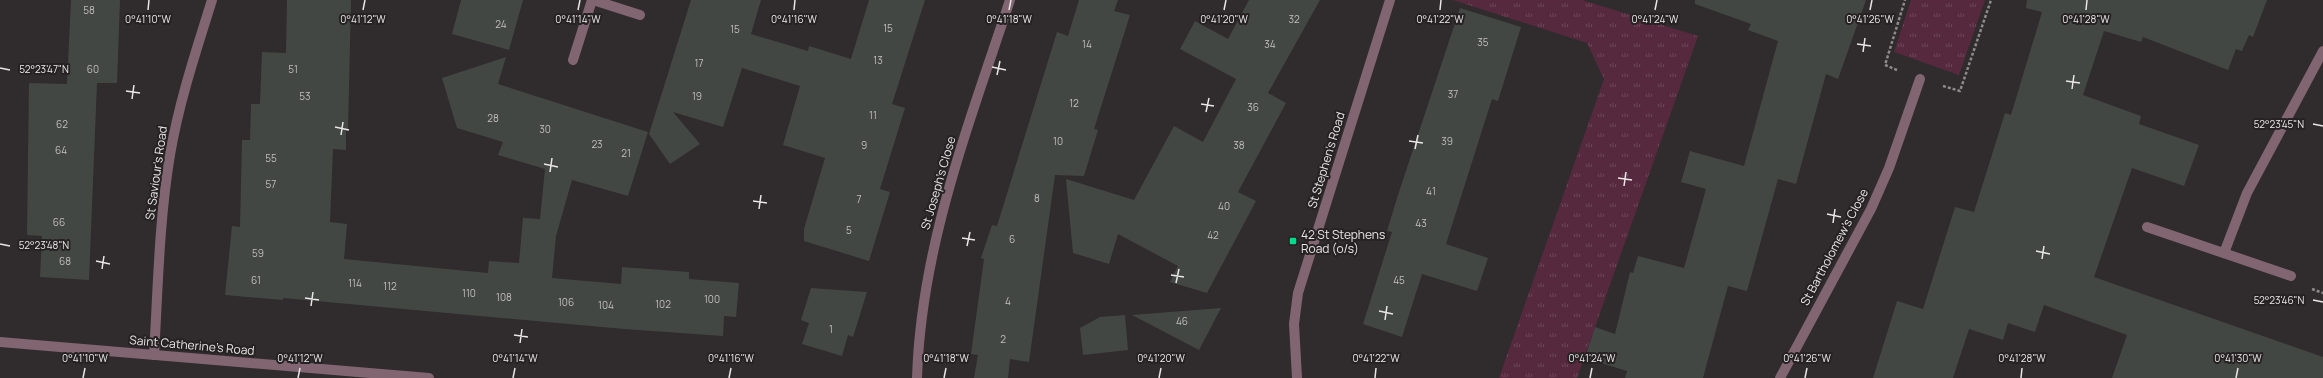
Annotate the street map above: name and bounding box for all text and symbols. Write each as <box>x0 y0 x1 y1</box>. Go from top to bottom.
house number: 58 <box>83 3 95 17</box>
text: 0°41'10"W <box>125 12 172 26</box>
text: 0°41'12"W <box>340 12 386 26</box>
text: 0°41'14"W <box>555 12 601 26</box>
text: 0°41'16"W <box>771 12 818 26</box>
text: 0°41'18"W <box>986 12 1032 26</box>
text: 0°41'20"W <box>1200 12 1248 26</box>
house number: 32 <box>1288 12 1300 26</box>
text: 0°41'22"W <box>1416 12 1464 26</box>
text: 0°41'24"W <box>1632 12 1679 26</box>
text: 0°41'26"W <box>1846 12 1894 26</box>
text: 0°41'28"W <box>2062 12 2110 26</box>
house number: 24 <box>495 17 507 31</box>
house number: 15 <box>883 21 893 35</box>
house number: 15 <box>730 22 740 36</box>
house number: 35 <box>1477 35 1489 49</box>
house number: 14 <box>1082 37 1092 51</box>
house number: 34 <box>1264 37 1276 51</box>
house number: 13 <box>873 53 883 67</box>
house number: 17 <box>695 56 703 70</box>
text: 52°23'47"N <box>19 62 69 76</box>
house number: 60 <box>87 62 99 76</box>
house number: 51 <box>288 62 298 76</box>
house number: 37 <box>1448 87 1458 101</box>
house number: 53 <box>299 89 311 103</box>
house number: 19 <box>692 89 702 103</box>
house number: 12 <box>1069 96 1079 110</box>
house number: 36 <box>1247 100 1259 114</box>
house number: 11 <box>869 108 877 122</box>
street label: St Stephen's Road <box>1303 110 1349 210</box>
house number: 28 <box>487 111 499 125</box>
house number: 62 <box>56 117 68 131</box>
text: 52°23'45"N <box>2254 117 2304 131</box>
house number: 30 <box>539 122 551 136</box>
street label: St Saviour's Road <box>141 125 171 221</box>
street label: St Joseph's Close <box>917 134 959 232</box>
house number: 10 <box>1053 134 1063 148</box>
house number: 39 <box>1441 134 1453 148</box>
house number: 23 <box>591 137 603 151</box>
house number: 9 <box>861 138 867 152</box>
house number: 38 <box>1233 138 1245 152</box>
house number: 64 <box>55 143 67 157</box>
house number: 21 <box>621 146 631 160</box>
house number: 55 <box>265 151 277 165</box>
house number: 57 <box>266 177 276 191</box>
house number: 41 <box>1426 184 1436 198</box>
street label: St Bartholomew's Close <box>1796 186 1872 308</box>
house number: 8 <box>1034 191 1040 205</box>
house number: 7 <box>856 192 862 206</box>
house number: 40 <box>1218 199 1230 213</box>
house number: 66 <box>53 215 65 229</box>
house number: 43 <box>1415 216 1427 230</box>
house number: 5 <box>846 223 852 237</box>
place label: 42 St Stephens Road (o/s) <box>1301 226 1385 257</box>
house number: 42 <box>1207 228 1219 242</box>
house number: 6 <box>1009 232 1015 246</box>
marker: 42 St Stephens Road (o/s) <box>1288 236 1298 246</box>
text: 52°23'48"N <box>19 238 69 252</box>
house number: 59 <box>252 246 264 260</box>
house number: 68 <box>59 254 71 268</box>
house number: 61 <box>251 273 261 287</box>
house number: 45 <box>1393 273 1405 287</box>
house number: 114 <box>348 276 362 290</box>
house number: 112 <box>383 279 397 293</box>
house number: 110 <box>462 286 476 300</box>
house number: 108 <box>496 290 512 304</box>
house number: 100 <box>704 292 720 306</box>
text: 52°23'46"N <box>2254 293 2305 307</box>
house number: 4 <box>1005 294 1011 308</box>
house number: 106 <box>558 295 574 309</box>
house number: 102 <box>655 297 671 311</box>
house number: 104 <box>598 298 614 312</box>
house number: 46 <box>1176 314 1188 328</box>
house number: 1 <box>829 322 833 336</box>
street label: Saint Catherine's Road <box>129 331 255 359</box>
house number: 2 <box>1000 332 1006 346</box>
text: 0°41'10"W <box>62 351 109 365</box>
text: 0°41'12"W <box>277 351 323 365</box>
text: 0°41'14"W <box>492 351 538 365</box>
text: 0°41'16"W <box>708 351 755 365</box>
text: 0°41'18"W <box>923 351 969 365</box>
text: 0°41'20"W <box>1137 351 1185 365</box>
text: 0°41'22"W <box>1352 351 1400 365</box>
text: 0°41'24"W <box>1569 351 1616 365</box>
text: 0°41'26"W <box>1783 351 1831 365</box>
text: 0°41'28"W <box>1998 351 2046 365</box>
text: 0°41'30"W <box>2214 351 2262 365</box>

